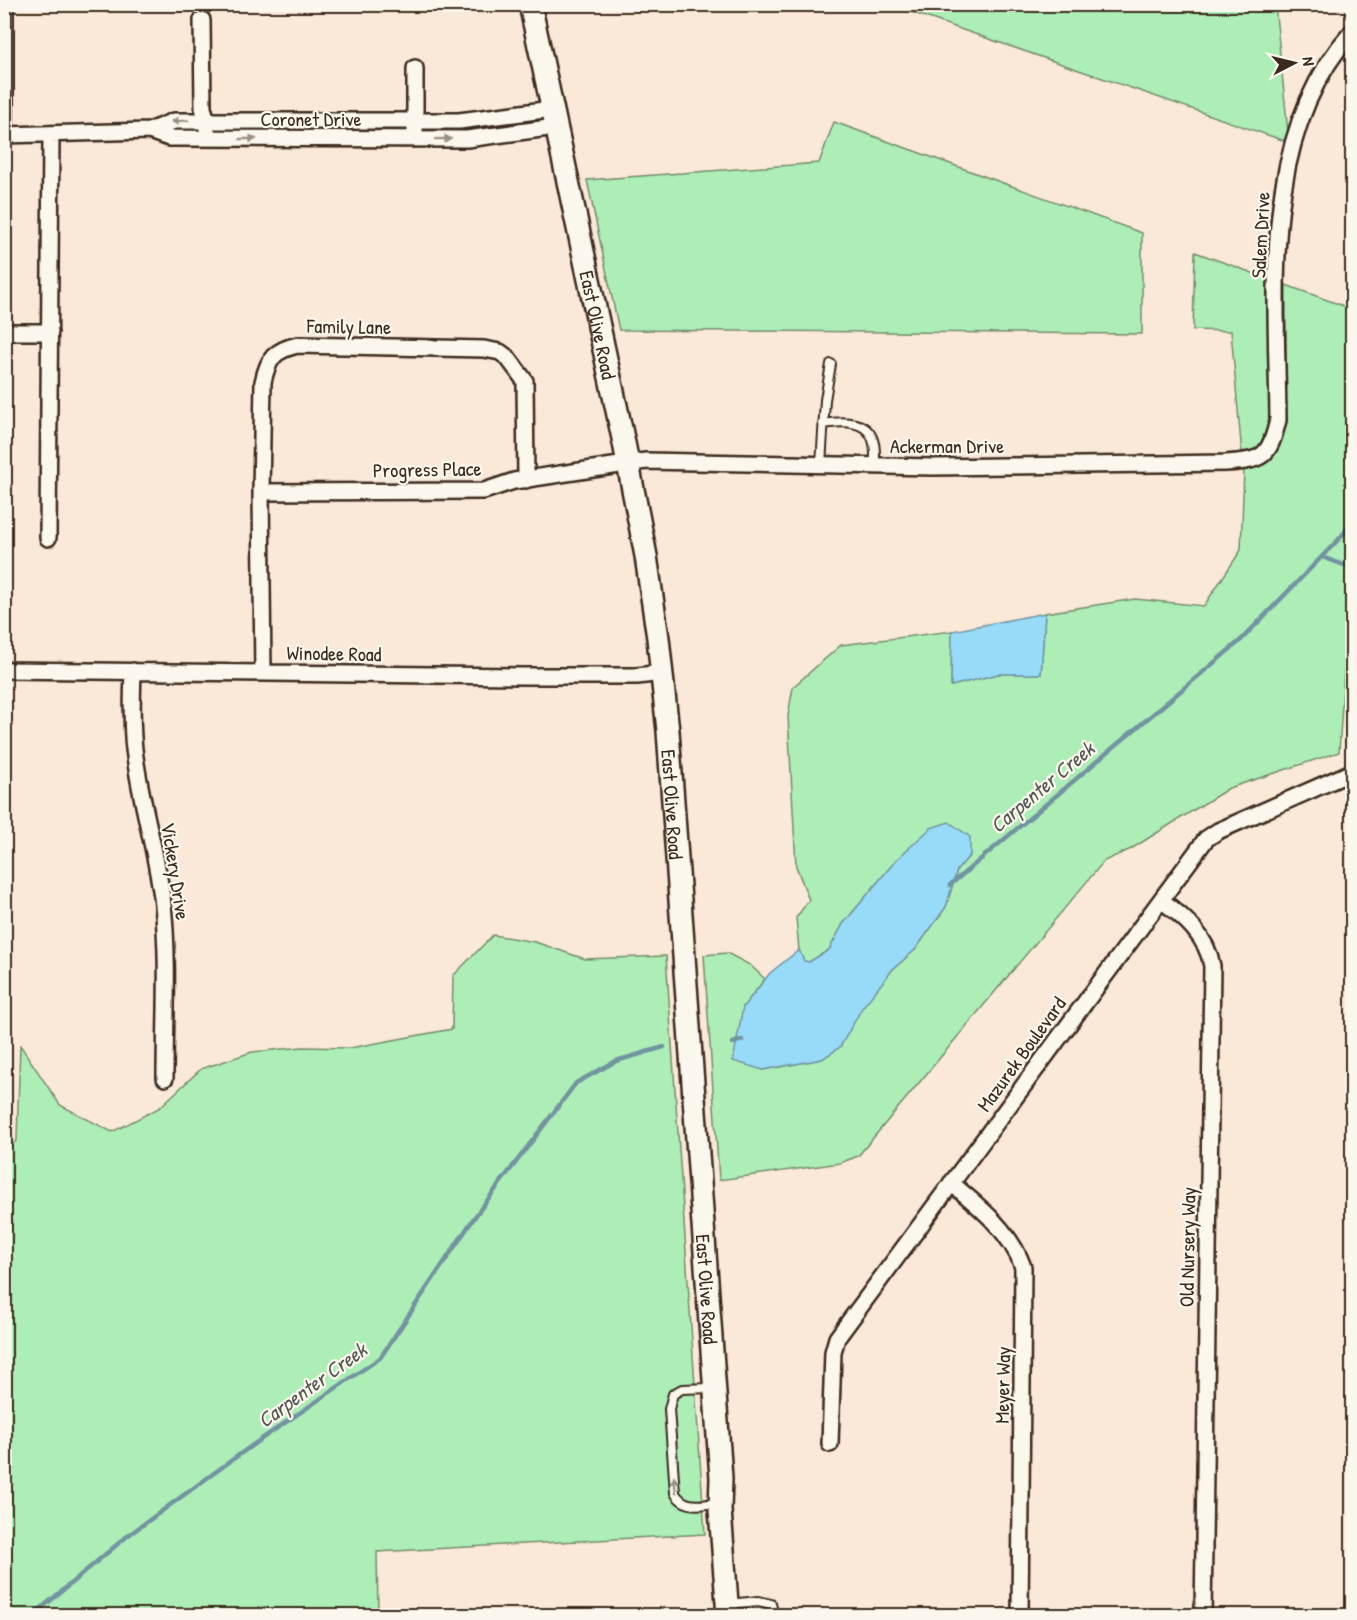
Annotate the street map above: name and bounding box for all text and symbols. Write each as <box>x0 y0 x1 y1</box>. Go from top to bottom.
north arrow <box>1264 33 1324 93</box>
text: N <box>1297 56 1320 67</box>
street label: Coronet Drive <box>261 105 361 132</box>
one-way arrow <box>170 117 189 126</box>
one-way arrow <box>239 134 258 144</box>
one-way arrow <box>434 135 453 144</box>
street label: Salem Drive <box>1244 191 1276 279</box>
street label: East Olive Road <box>574 268 623 382</box>
street label: Family Lane <box>306 312 391 340</box>
street label: Ackerman Drive <box>890 432 1004 459</box>
street label: Progress Place <box>373 455 481 483</box>
street label: Winodee Road <box>286 639 382 667</box>
water label: Carpenter Creek <box>984 733 1102 839</box>
street label: East Olive Road <box>656 748 691 860</box>
street label: Vickery Drive <box>155 820 197 922</box>
street label: Mazurek Boulevard <box>970 991 1072 1117</box>
street label: Old Nursery Way <box>1172 1187 1202 1307</box>
street label: East Olive Road <box>690 1233 725 1345</box>
water label: Carpenter Creek <box>252 1334 374 1434</box>
street label: Meyer Way <box>988 1346 1016 1424</box>
one-way arrow <box>670 1475 680 1494</box>

